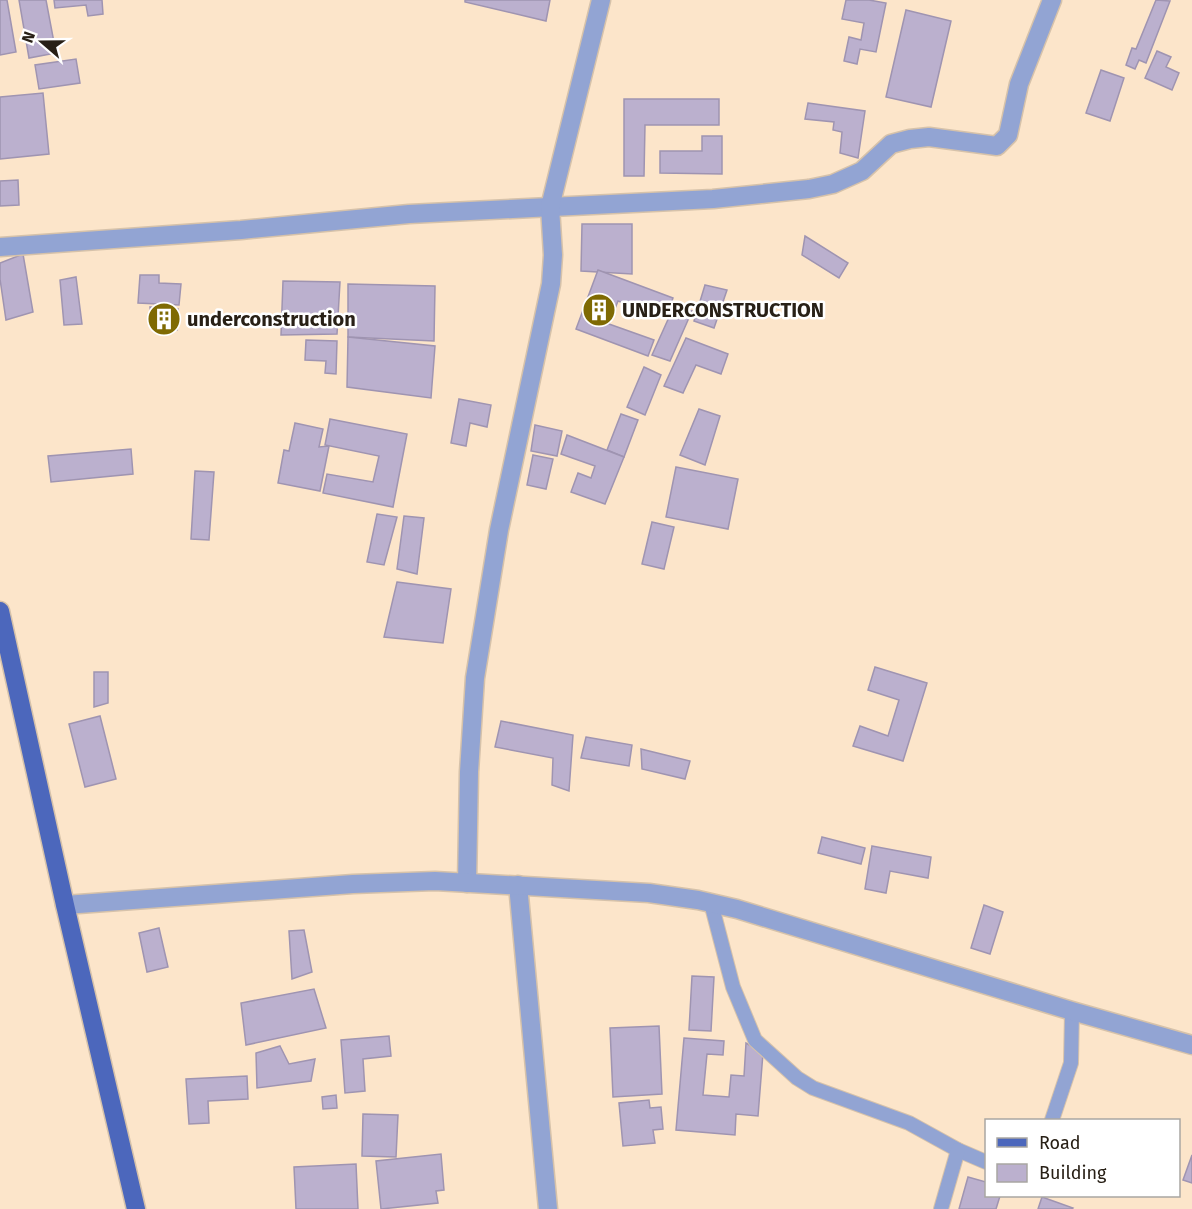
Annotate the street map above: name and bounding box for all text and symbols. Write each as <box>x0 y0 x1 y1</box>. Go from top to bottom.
north arrow <box>12 12 72 72</box>
text: N <box>18 29 39 45</box>
building icon: UNDERCONSTRUCTION <box>581 292 617 328</box>
place label: UNDERCONSTRUCTION <box>622 298 824 322</box>
building icon: underconstruction <box>146 301 182 337</box>
place label: underconstruction <box>187 307 356 331</box>
legend <box>985 1119 1180 1197</box>
text: Road <box>1039 1132 1081 1154</box>
text: Building <box>1039 1162 1107 1184</box>

